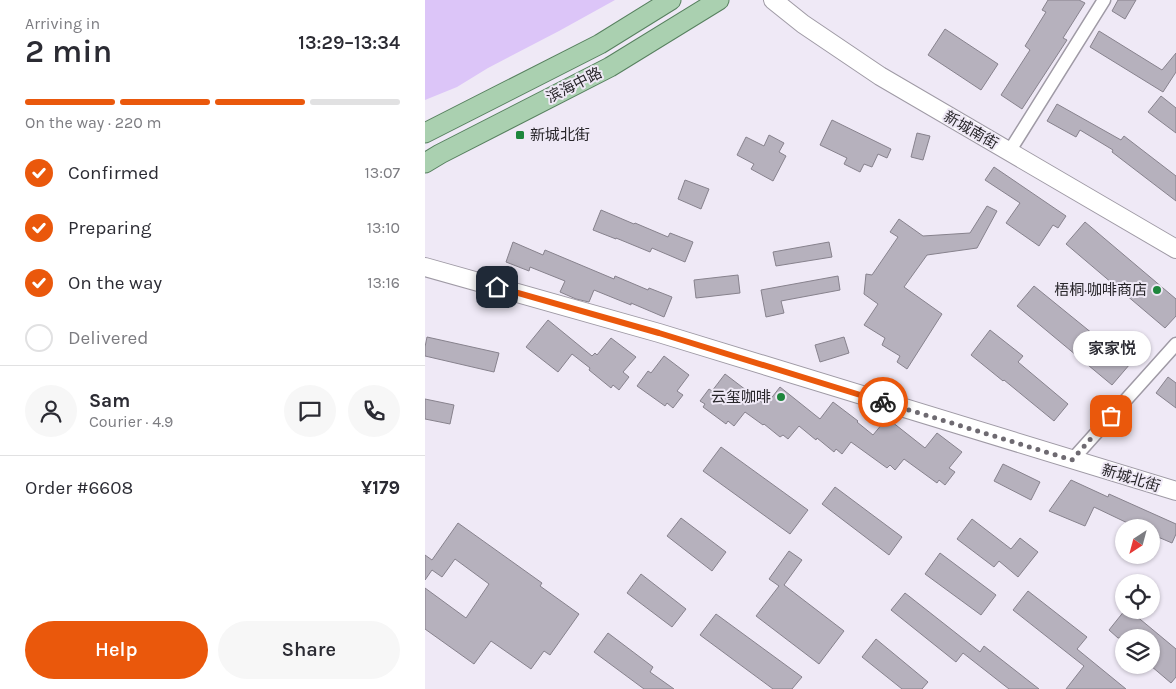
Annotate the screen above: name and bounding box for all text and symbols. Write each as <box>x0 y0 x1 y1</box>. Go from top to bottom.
text: Arriving in <box>25 14 100 33</box>
text: 13:29–13:34 <box>298 32 400 54</box>
text: 2 min <box>25 33 112 70</box>
street label: 滨海中路 <box>543 63 605 107</box>
street label: 新城南街 <box>941 107 1001 153</box>
text: On the way · 220 m <box>25 113 162 132</box>
place label: 新城北街 <box>530 126 590 144</box>
marker: 新城北街 <box>514 129 526 141</box>
icon: check <box>25 159 53 187</box>
text: Confirmed <box>68 162 159 184</box>
text: 13:07 <box>365 163 400 182</box>
icon: check <box>25 214 53 242</box>
text: Preparing <box>68 217 151 239</box>
text: 13:10 <box>367 218 400 237</box>
pin <box>476 266 518 308</box>
icon: check <box>25 269 53 297</box>
text: On the way <box>68 272 162 294</box>
text: 13:16 <box>367 273 400 292</box>
icon: home <box>483 273 511 301</box>
place label: 梧桐·咖啡商店 <box>1054 281 1147 299</box>
marker: 梧桐·咖啡商店 <box>1151 284 1163 296</box>
text: Delivered <box>68 327 148 349</box>
callout: 家家悦 <box>1072 331 1150 366</box>
text: 家家悦 <box>1088 339 1136 358</box>
courier <box>858 377 908 427</box>
button: person <box>25 385 77 437</box>
button: chat <box>284 385 336 437</box>
button: phone <box>348 385 400 437</box>
place label: 云玺咖啡 <box>711 388 771 406</box>
icon: bike <box>869 388 897 416</box>
text: Sam <box>89 390 130 412</box>
marker: 云玺咖啡 <box>775 391 787 403</box>
pin <box>1090 395 1132 437</box>
icon: bag <box>1097 402 1125 430</box>
text: Courier · 4.9 <box>89 412 173 431</box>
street label: 新城北街 <box>1100 461 1162 495</box>
text: Order #6608 <box>25 477 133 499</box>
text: ¥179 <box>361 477 400 499</box>
north arrow <box>1115 519 1160 564</box>
map controls <box>1115 519 1160 674</box>
button: locate <box>1115 574 1160 619</box>
button: Help <box>25 621 208 679</box>
button: Share <box>218 621 400 679</box>
button: layers <box>1115 629 1160 674</box>

